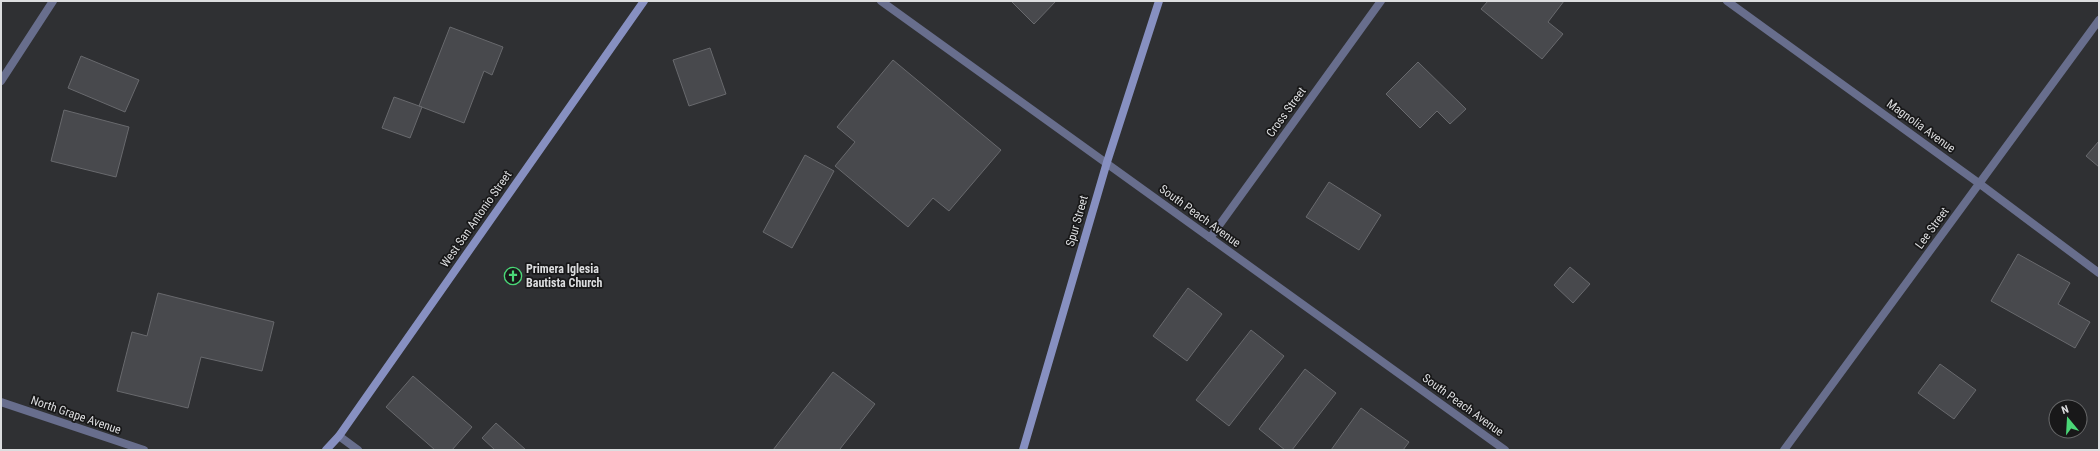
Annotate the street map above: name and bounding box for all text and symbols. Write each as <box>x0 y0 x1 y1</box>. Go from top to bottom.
street label: Cross Street <box>1263 84 1309 140</box>
street label: Magnolia Avenue <box>1884 96 1958 156</box>
street label: West San Antonio Street <box>437 168 515 270</box>
street label: South Peach Avenue <box>1157 182 1244 250</box>
street label: Spur Street <box>1063 193 1091 248</box>
street label: Lee Street <box>1912 204 1952 251</box>
place label: Primera Iglesia Bautista Church <box>526 262 603 290</box>
church icon: Primera Iglesia Bautista Church <box>503 266 523 286</box>
street label: South Peach Avenue <box>1420 371 1507 439</box>
street label: North Grape Avenue <box>29 393 123 437</box>
north arrow <box>2048 399 2088 439</box>
text: N <box>2060 403 2071 417</box>

